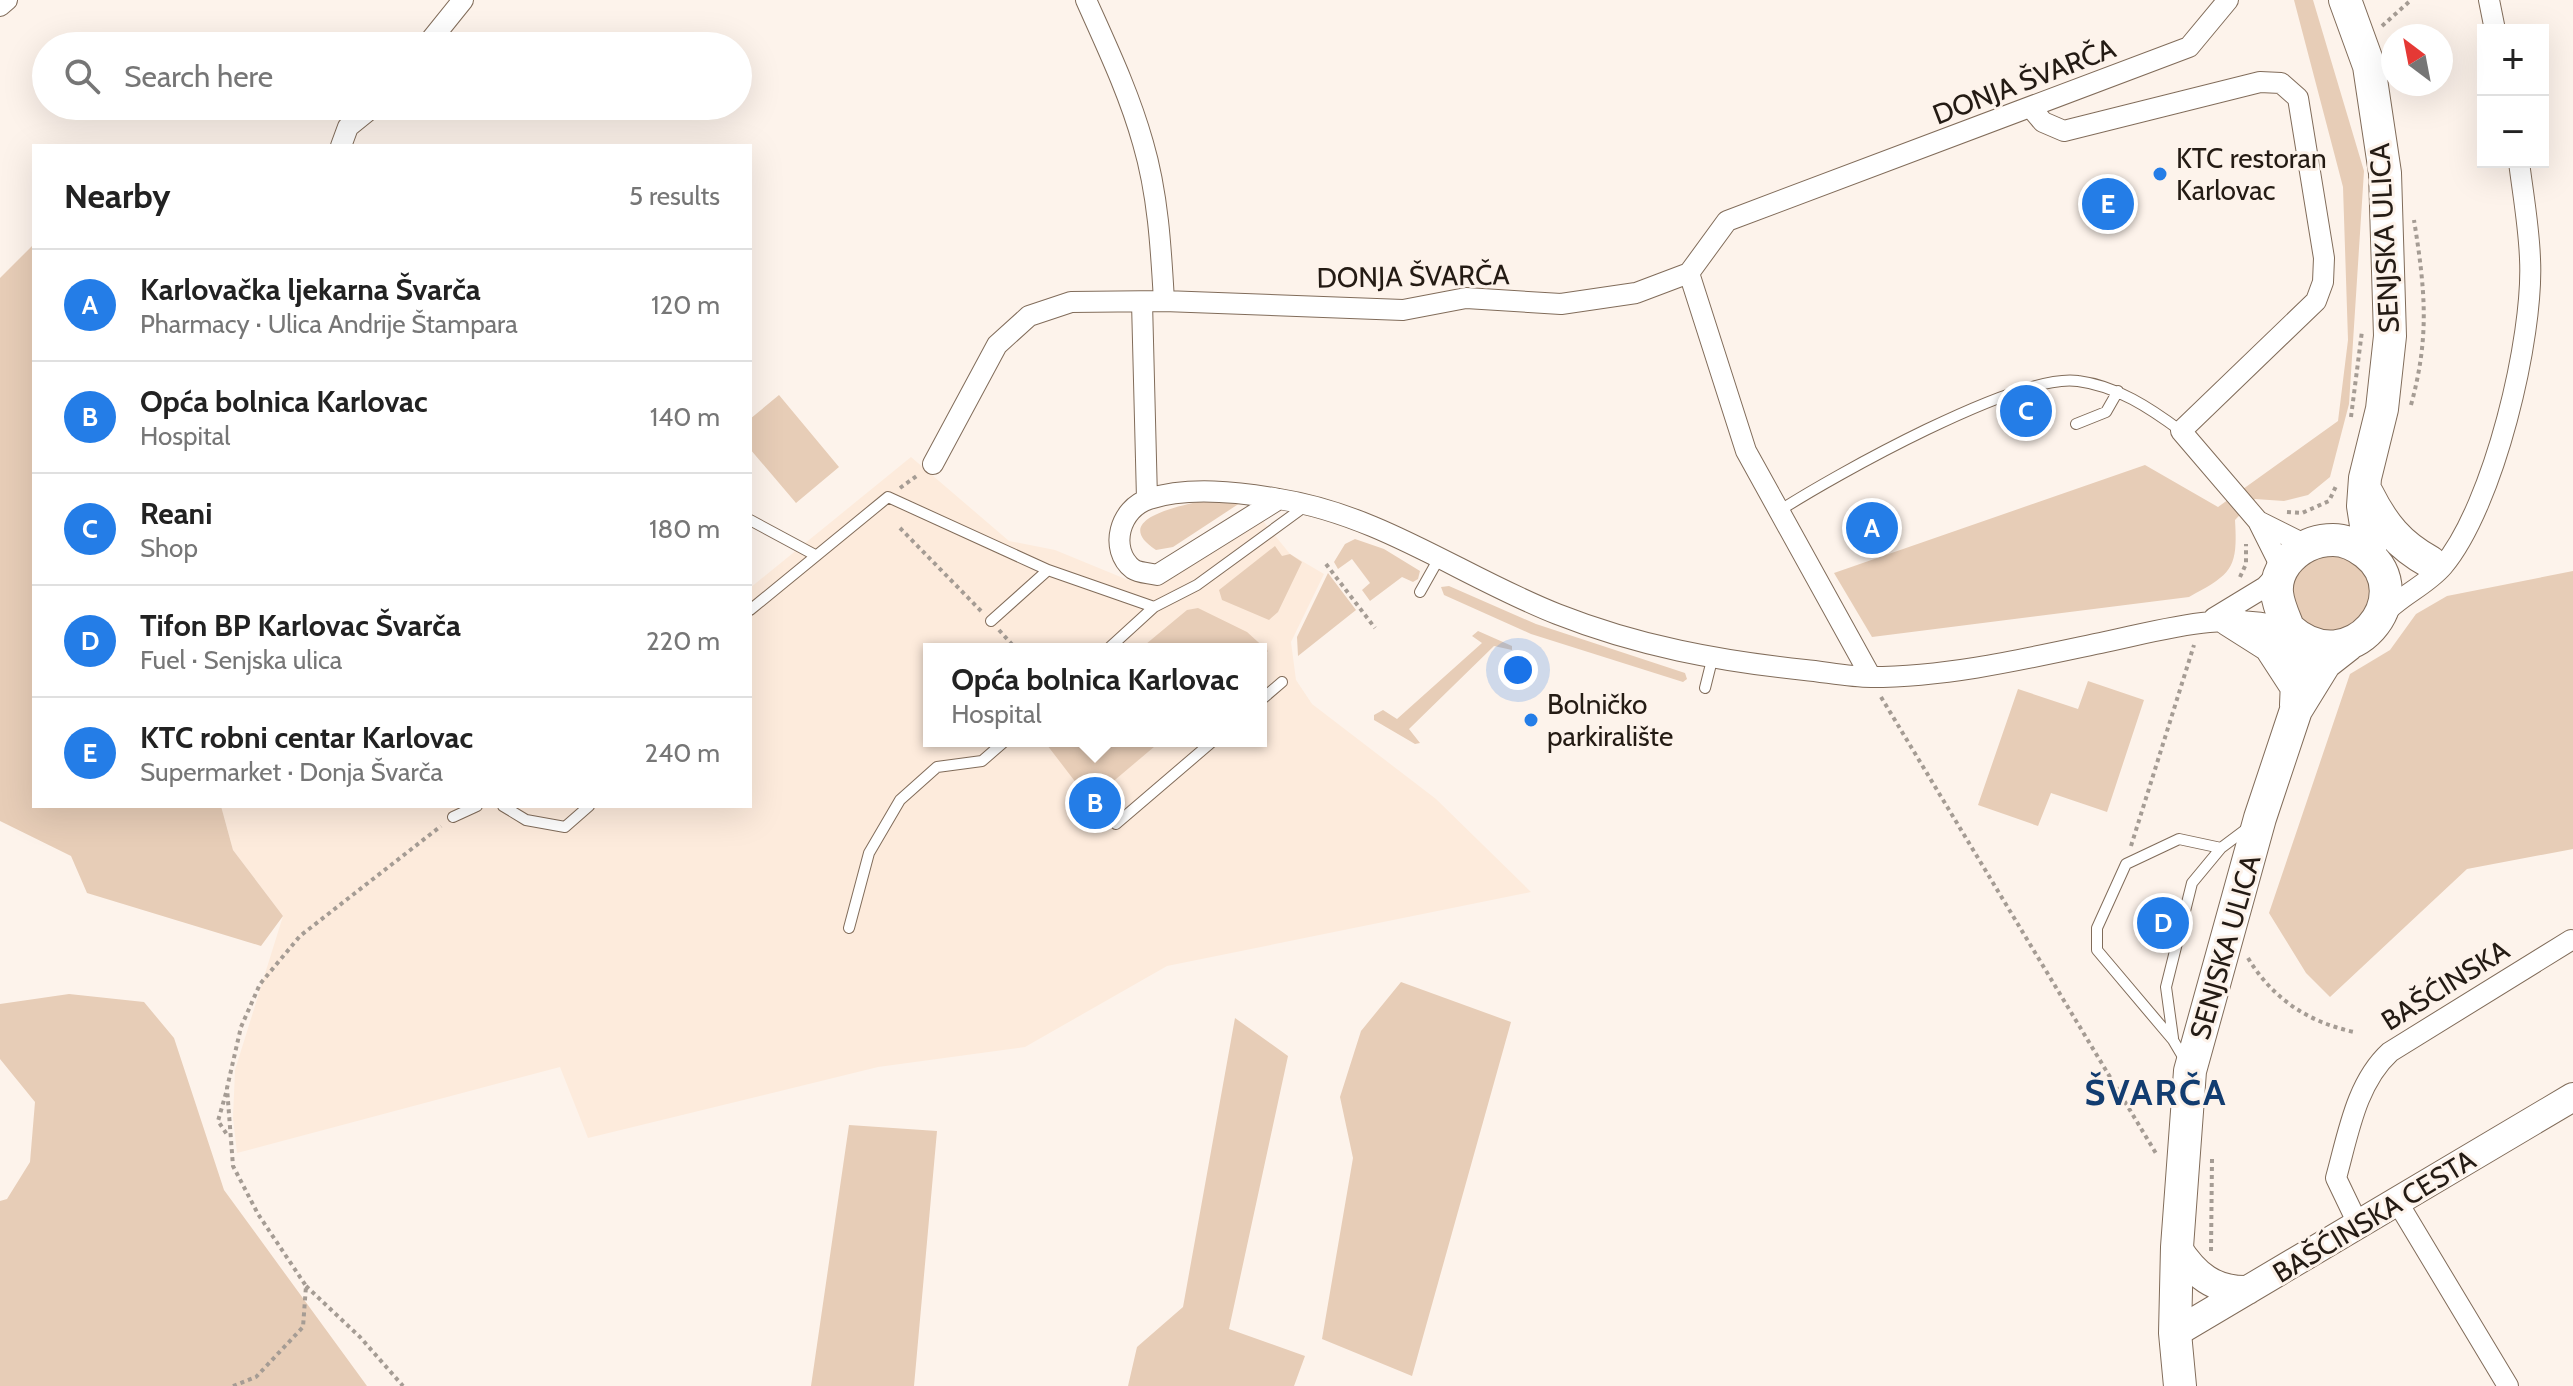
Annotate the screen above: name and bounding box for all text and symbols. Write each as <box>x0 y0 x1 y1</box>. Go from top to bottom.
north arrow <box>2381 24 2453 96</box>
map controls <box>2477 24 2549 168</box>
button: + <box>2477 24 2549 96</box>
street label: DONJA ŠVARČA <box>1928 30 2121 131</box>
search box <box>32 32 752 120</box>
icon: search <box>60 54 104 98</box>
text: Search here <box>124 58 273 95</box>
button: − <box>2477 96 2549 168</box>
place label: KTC restoran Karlovac <box>2176 141 2327 207</box>
street label: SENJSKA ULICA <box>2362 141 2406 334</box>
marker: KTC restoran Karlovac <box>2151 165 2169 183</box>
pin: E <box>2082 174 2134 234</box>
text: Nearby <box>64 175 171 217</box>
text: 5 results <box>629 180 720 212</box>
street label: DONJA ŠVARČA <box>1316 257 1511 295</box>
text: Karlovačka ljekarna Švarča <box>140 271 481 308</box>
text: A <box>82 289 98 321</box>
text: 120 m <box>651 289 720 321</box>
text: Pharmacy · Ulica Andrije Štampara <box>140 308 518 340</box>
pin: C <box>2000 381 2052 441</box>
text: Opća bolnica Karlovac <box>140 383 428 420</box>
text: B <box>82 401 98 433</box>
text: 140 m <box>650 401 720 433</box>
text: Hospital <box>140 420 230 452</box>
text: Reani <box>140 495 212 532</box>
pin: A <box>1846 498 1898 558</box>
text: C <box>82 513 98 545</box>
text: 180 m <box>649 513 720 545</box>
text: Shop <box>140 532 198 564</box>
text: Tifon BP Karlovac Švarča <box>140 607 461 644</box>
text: D <box>81 625 99 657</box>
text: 220 m <box>646 625 720 657</box>
popup <box>923 643 1267 747</box>
text: Fuel · Senjska ulica <box>140 644 342 676</box>
your location <box>1498 650 1538 690</box>
text: Opća bolnica Karlovac <box>951 661 1239 698</box>
place label: Bolničko parkiralište <box>1547 687 1673 753</box>
text: Hospital <box>951 698 1042 730</box>
marker: Bolničko parkiralište <box>1522 711 1540 729</box>
text: KTC robni centar Karlovac <box>140 719 473 756</box>
text: E <box>83 737 97 769</box>
text: 240 m <box>645 737 720 769</box>
text: Supermarket · Donja Švarča <box>140 756 443 788</box>
pin: B <box>1069 773 1121 833</box>
street label: SENJSKA ULICA <box>2182 850 2268 1043</box>
pin: D <box>2137 893 2189 953</box>
street label: BAŠĆINSKA <box>2375 932 2516 1038</box>
district label: ŠVARČA <box>2084 1070 2228 1114</box>
street label: BAŠĆINSKA CESTA <box>2267 1142 2482 1290</box>

